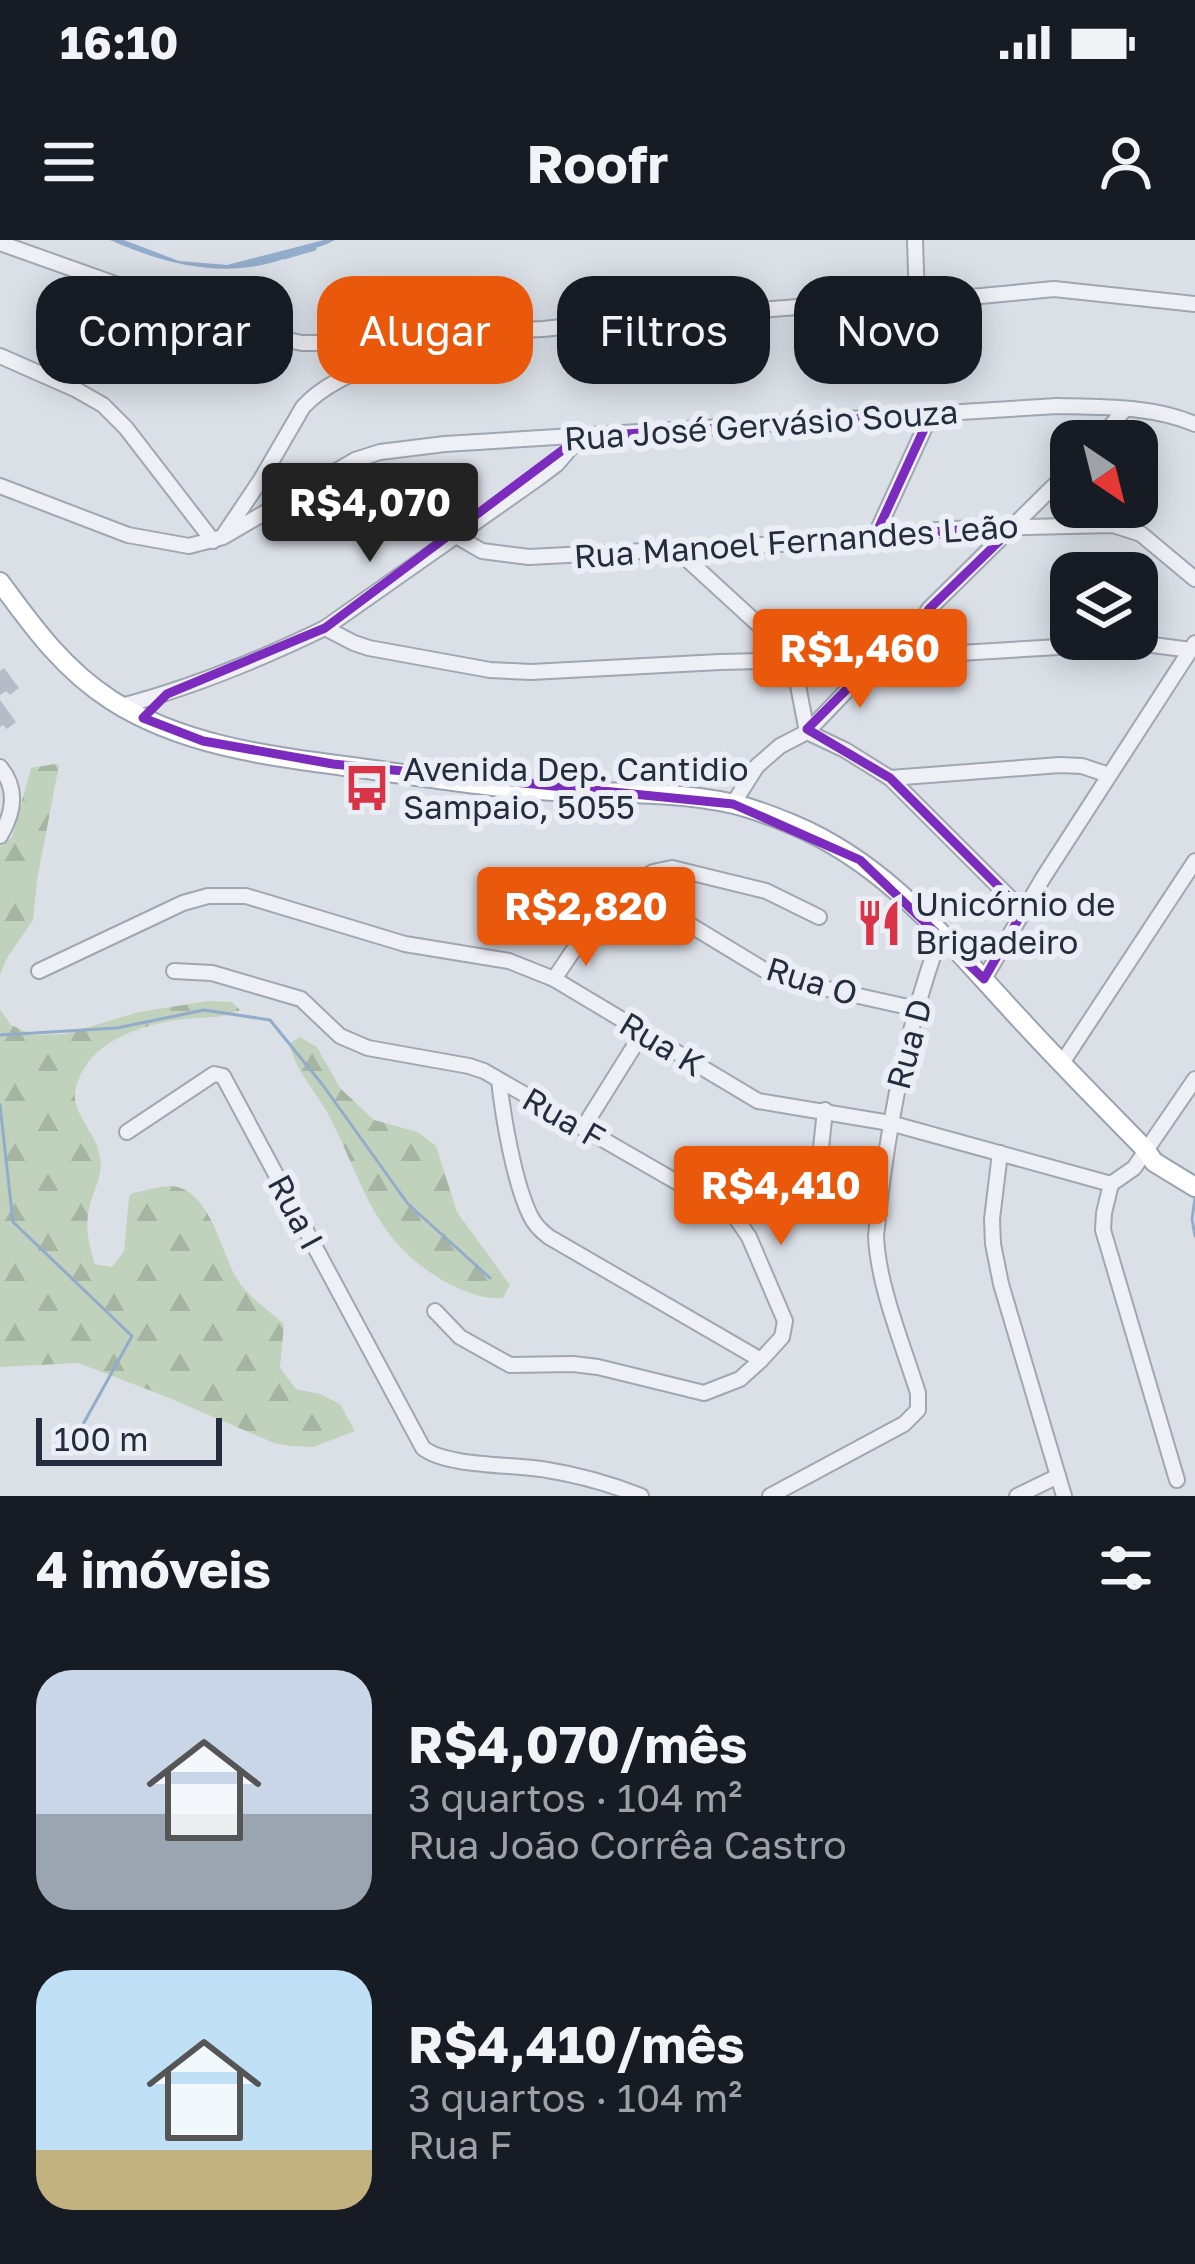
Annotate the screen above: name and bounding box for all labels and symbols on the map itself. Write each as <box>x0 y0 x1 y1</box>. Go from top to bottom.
street label: Rua José Gervásio Souza <box>563 391 959 458</box>
north arrow <box>1050 420 1158 528</box>
pin: R$4,070 <box>259 463 481 565</box>
street label: Rua Manoel Fernandes Leão <box>572 506 1020 575</box>
pin: R$1,460 <box>749 609 971 711</box>
place label: Avenida Dep. Cantidio Sampaio, 5055 <box>403 749 748 826</box>
bus stop icon: Avenida Dep. Cantidio Sampaio, 5055 <box>342 763 392 813</box>
pin: R$2,820 <box>475 867 697 969</box>
place label: Unicórnio de Brigadeiro <box>915 884 1116 961</box>
restaurant icon: Unicórnio de Brigadeiro <box>854 898 904 948</box>
street label: Rua O <box>762 948 862 1013</box>
street label: Rua D <box>878 995 939 1093</box>
street label: Rua K <box>613 1003 711 1084</box>
street label: Rua F <box>516 1079 612 1157</box>
pin: R$4,410 <box>670 1146 892 1248</box>
street label: Rua I <box>261 1168 332 1256</box>
scale bar <box>36 1412 222 1465</box>

